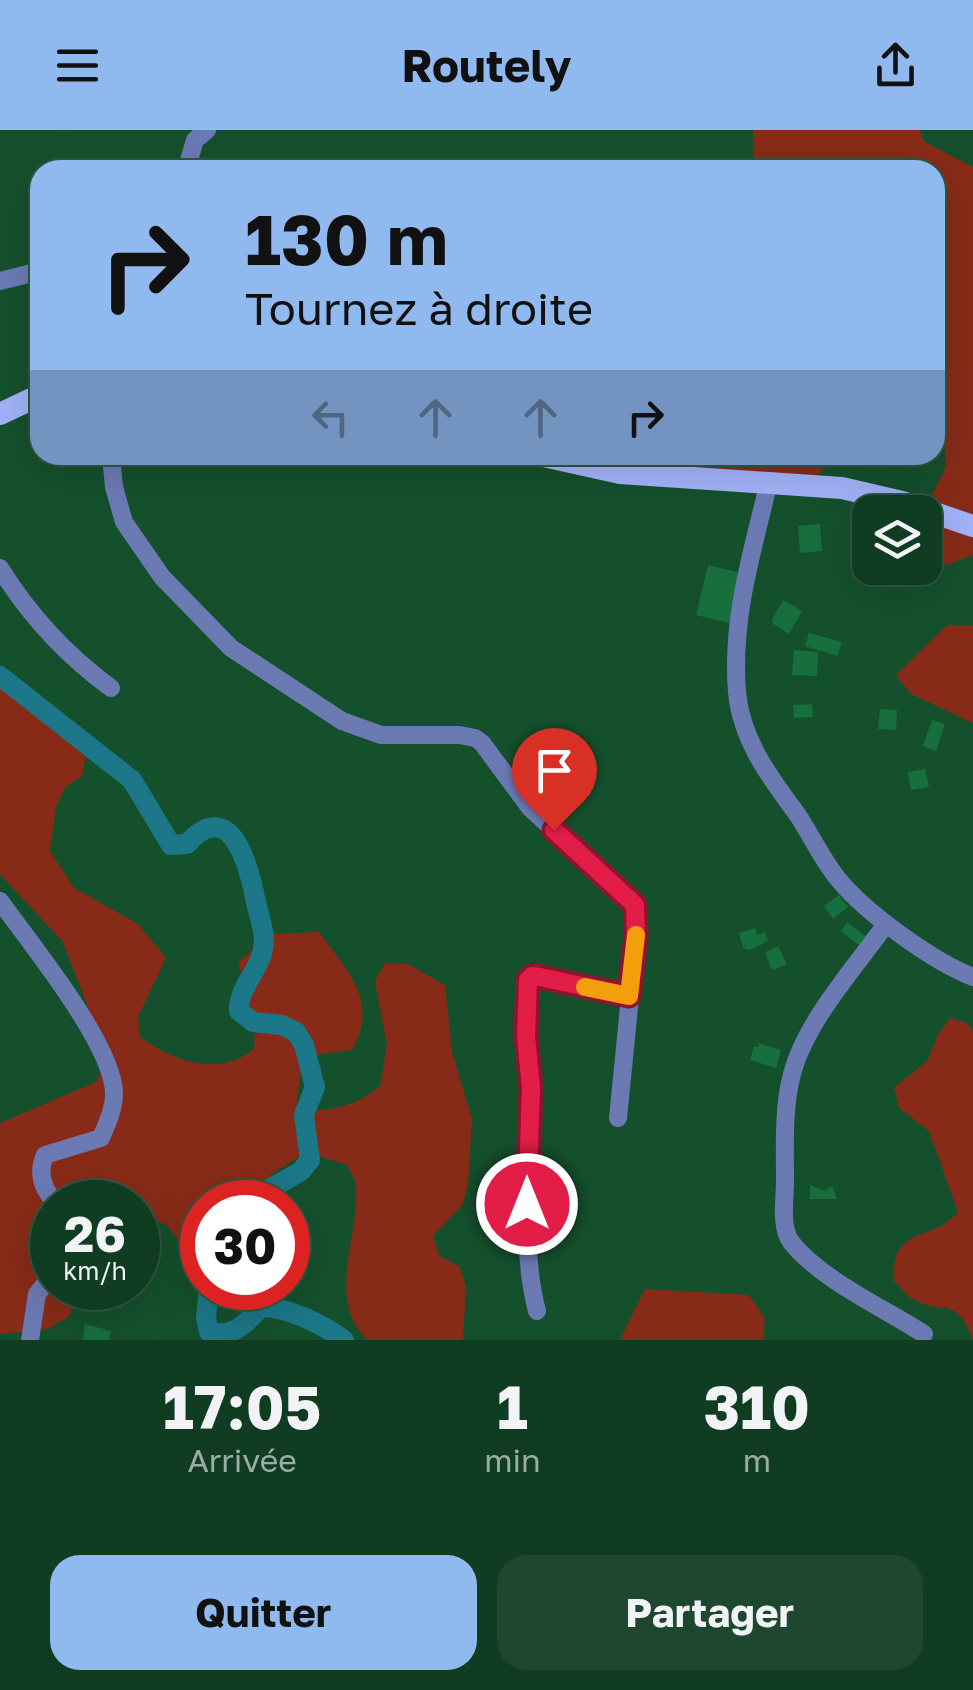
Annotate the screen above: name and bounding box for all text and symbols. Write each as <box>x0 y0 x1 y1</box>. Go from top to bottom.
icon: menu <box>50 38 105 93</box>
text: Routely <box>401 38 572 92</box>
icon: share <box>868 38 923 93</box>
text: 130 m <box>245 196 448 280</box>
icon: right <box>80 200 210 330</box>
text: Tournez à droite <box>245 281 593 335</box>
icon: left <box>303 390 358 445</box>
icon: ahead <box>408 390 463 445</box>
icon: ahead <box>513 390 568 445</box>
icon: right <box>618 390 673 445</box>
map controls <box>852 495 942 585</box>
button: layers <box>852 495 942 585</box>
pin <box>512 728 597 831</box>
icon: arrive <box>527 743 582 798</box>
position arrow <box>475 1152 579 1256</box>
speed limit sign: 30 <box>180 1180 310 1310</box>
text: 26 <box>64 1203 126 1263</box>
text: km/h <box>63 1255 127 1286</box>
text: 17:05 <box>163 1370 321 1442</box>
text: 1 <box>497 1370 528 1442</box>
text: 310 <box>704 1370 810 1442</box>
text: Arrivée <box>187 1441 297 1479</box>
text: min <box>484 1441 541 1479</box>
text: m <box>743 1441 771 1479</box>
button: Quitter <box>50 1555 477 1670</box>
button: Partager <box>497 1555 923 1670</box>

